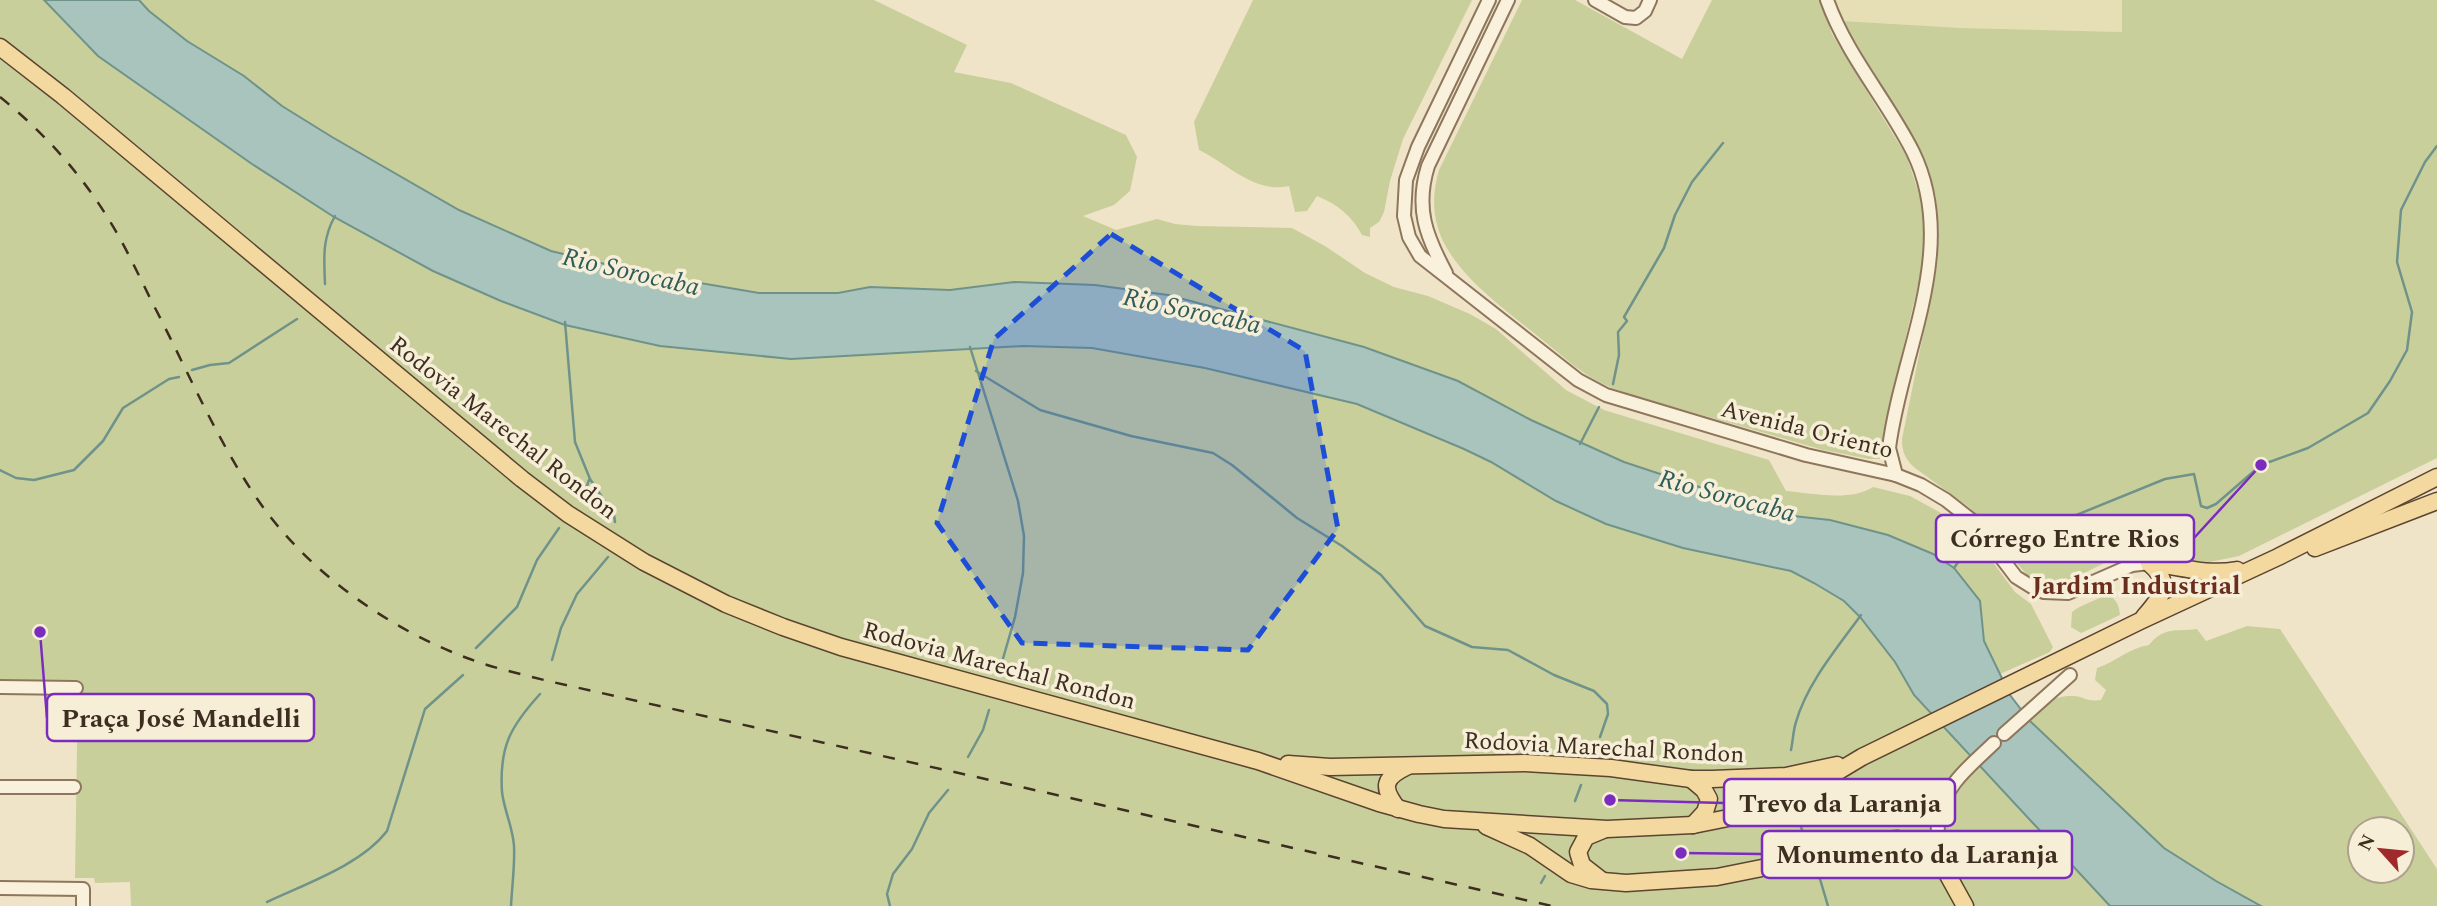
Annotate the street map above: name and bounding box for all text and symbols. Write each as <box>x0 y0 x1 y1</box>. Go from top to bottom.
water label: Rio Sorocaba <box>558 237 704 307</box>
water label: Rio Sorocaba <box>1119 277 1265 345</box>
street label: Rodovia Marechal Rondon <box>381 327 625 529</box>
street label: Avenida Oriento <box>1717 391 1897 469</box>
water label: Rio Sorocaba <box>1654 459 1800 533</box>
callout: Córrego Entre Rios <box>1936 515 2194 562</box>
text: Córrego Entre Rios <box>1950 519 2180 559</box>
district label: Jardim Industrial <box>2031 566 2241 606</box>
street label: Rodovia Marechal Rondon <box>859 612 1139 720</box>
callout: Praça José Mandelli <box>47 694 314 741</box>
text: Praça José Mandelli <box>61 699 301 739</box>
street label: Rodovia Marechal Rondon <box>1463 723 1745 773</box>
callout: Trevo da Laranja <box>1724 779 1955 826</box>
text: Trevo da Laranja <box>1739 784 1942 824</box>
north arrow <box>2346 815 2416 885</box>
text: N <box>2351 829 2384 856</box>
callout: Monumento da Laranja <box>1762 831 2072 878</box>
text: Monumento da Laranja <box>1776 835 2059 875</box>

